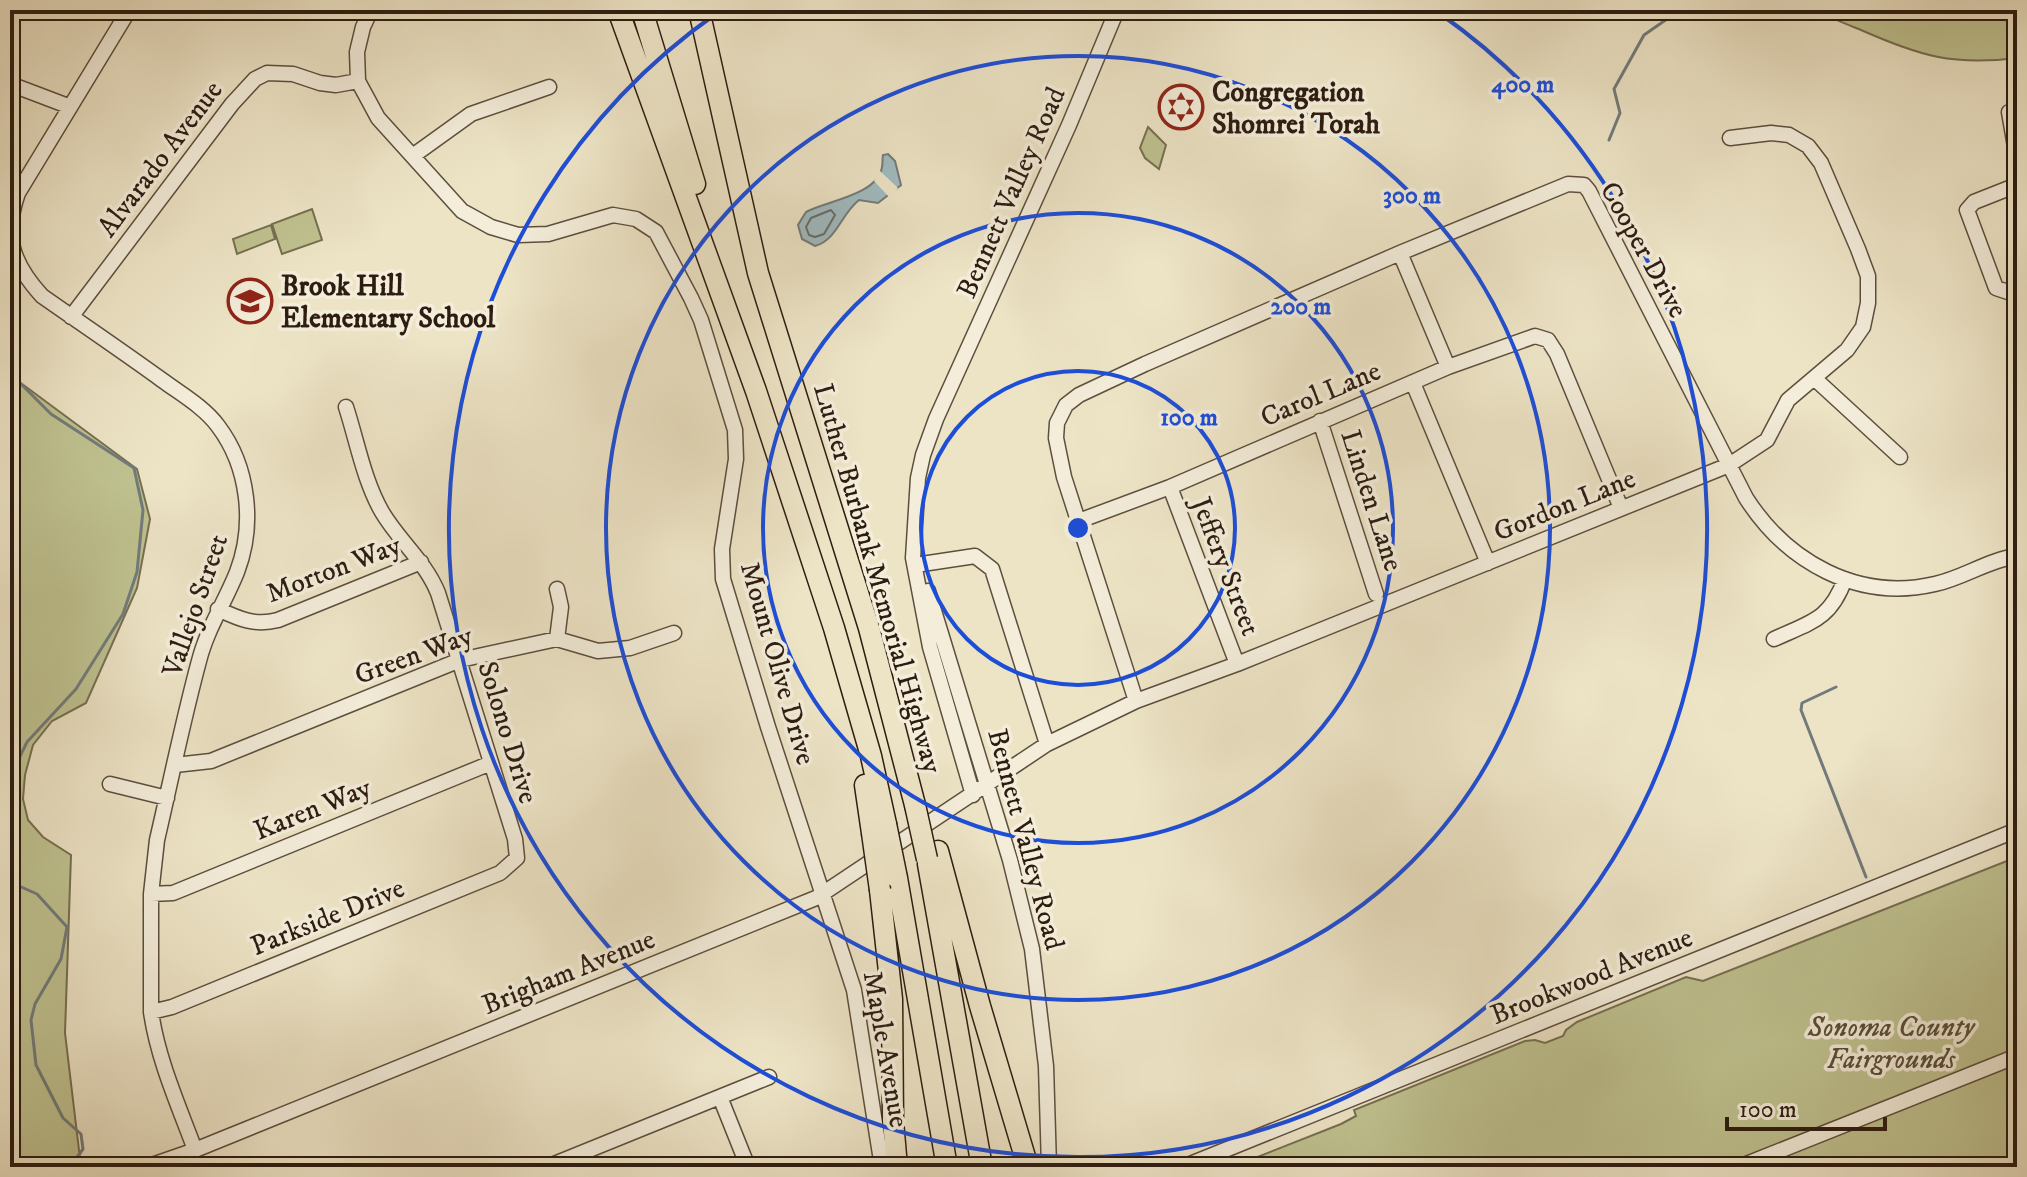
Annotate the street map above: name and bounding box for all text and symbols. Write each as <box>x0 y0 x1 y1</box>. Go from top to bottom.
text: 400 m <box>1492 70 1554 100</box>
street label: Alvarado Avenue <box>90 74 230 244</box>
place label: Congregation Shomrei Torah <box>1212 75 1380 142</box>
street label: Bennett Valley Road <box>949 82 1074 304</box>
synagogue icon: Congregation Shomrei Torah <box>1157 83 1205 131</box>
street label: Cooper Drive <box>1592 176 1695 324</box>
text: 300 m <box>1383 181 1441 211</box>
place label: Brook Hill Elementary School <box>281 269 496 336</box>
school or university icon: Brook Hill Elementary School <box>226 277 274 325</box>
text: 200 m <box>1271 292 1331 322</box>
street label: Carol Lane <box>1255 353 1386 435</box>
street label: Luther Burbank Memorial Highway <box>805 380 950 778</box>
text: 100 m <box>1160 403 1218 433</box>
street label: Linden Lane <box>1332 425 1411 575</box>
street label: Gordon Lane <box>1489 461 1641 550</box>
street label: Jeffery Street <box>1182 490 1268 641</box>
centre of rings <box>1064 514 1092 542</box>
street label: Morton Way <box>261 527 406 611</box>
street label: Vallejo Street <box>154 529 236 682</box>
street label: Mount Olive Drive <box>732 558 823 769</box>
street label: Green Way <box>350 618 478 693</box>
street label: Solono Drive <box>469 657 546 808</box>
street label: Bennett Valley Road <box>979 725 1072 954</box>
street label: Karen Way <box>249 770 377 849</box>
street label: Parkside Drive <box>246 871 410 964</box>
street label: Brookwood Avenue <box>1485 920 1698 1033</box>
street label: Brigham Avenue <box>477 922 660 1023</box>
street label: Maple Avenue <box>855 968 916 1130</box>
park label: Sonoma County Fairgrounds <box>1807 1010 1976 1077</box>
scale bar <box>1727 1081 1885 1131</box>
text: 100 m <box>1739 1095 1797 1125</box>

